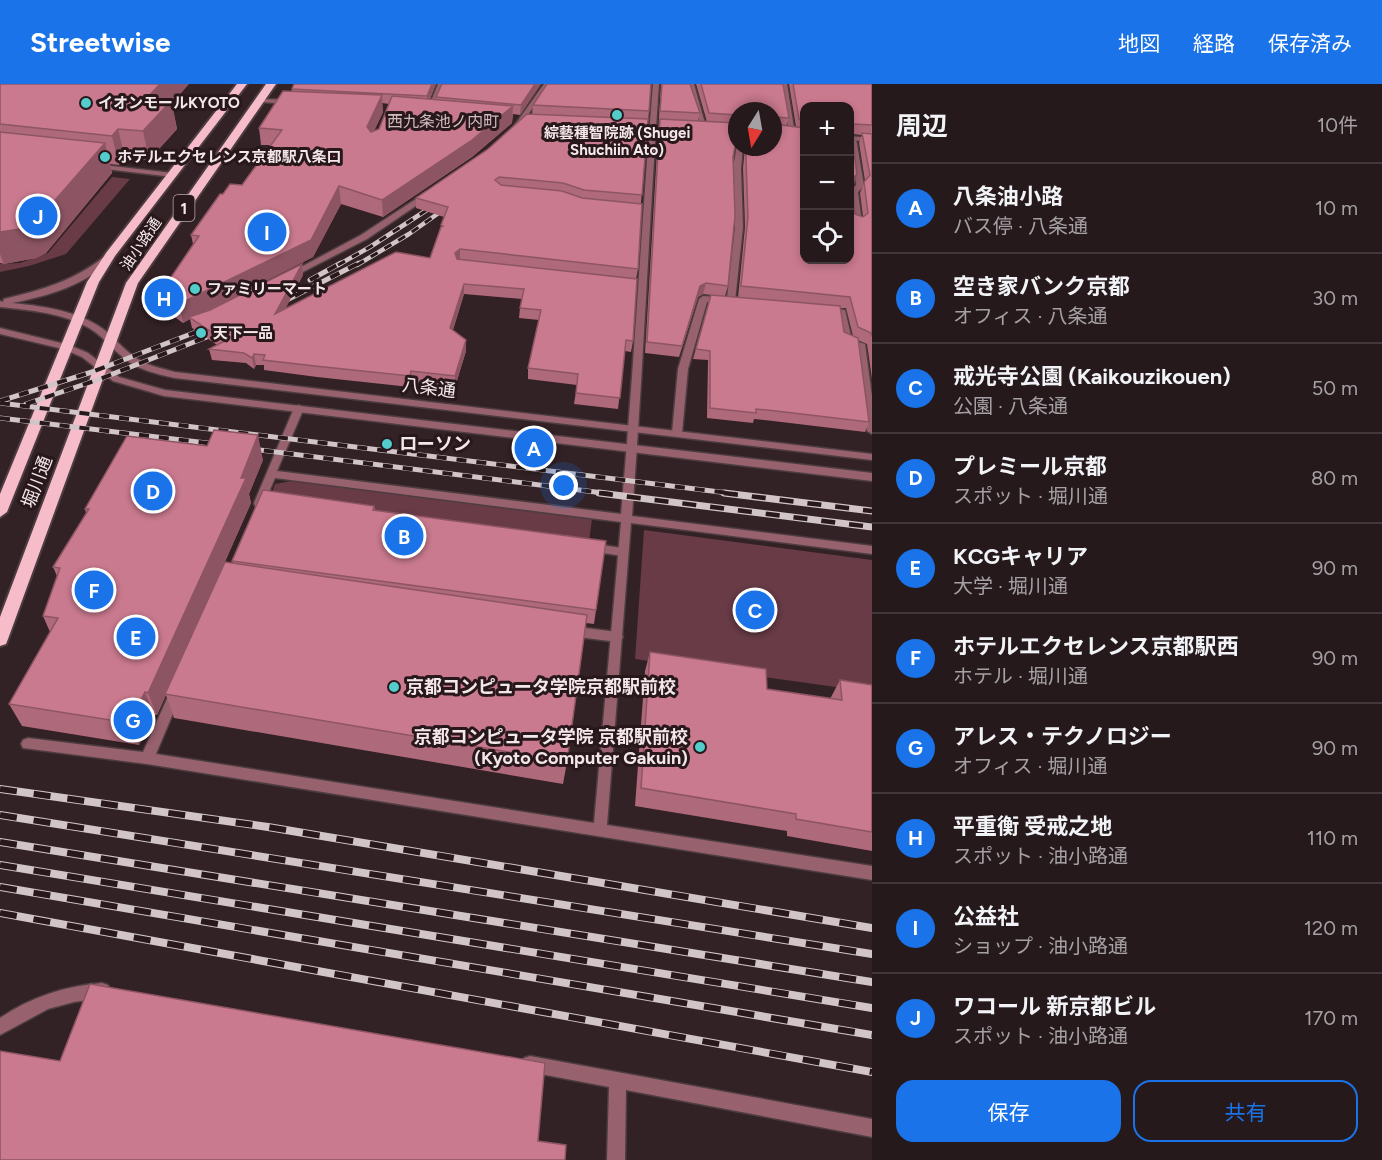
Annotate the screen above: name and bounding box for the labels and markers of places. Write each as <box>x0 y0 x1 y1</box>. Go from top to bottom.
place label: イオンモールKYOTO <box>98 94 240 112</box>
marker: イオンモールKYOTO <box>79 96 93 110</box>
marker: 綜藝種智院跡 (Shugei Shuchiin Ato) <box>610 108 624 122</box>
place label: 綜藝種智院跡 (Shugei Shuchiin Ato) <box>544 124 690 159</box>
place label: ホテルエクセレンス京都駅八条口 <box>117 148 342 166</box>
marker: ホテルエクセレンス京都駅八条口 <box>98 150 112 164</box>
pin: J <box>18 194 57 238</box>
pin: I <box>248 210 286 254</box>
pin: H <box>144 276 184 320</box>
place label: ファミリーマート <box>207 280 327 298</box>
marker: ファミリーマート <box>188 282 202 296</box>
place label: 天下一品 <box>213 324 273 342</box>
marker: 天下一品 <box>194 326 208 340</box>
pin: A <box>514 426 554 470</box>
place label: ローソン <box>399 433 471 455</box>
marker: ローソン <box>380 437 394 451</box>
pin: D <box>134 468 172 514</box>
pin: B <box>384 514 424 558</box>
pin: F <box>74 568 113 612</box>
pin: C <box>736 588 774 632</box>
pin: E <box>116 614 156 660</box>
place label: 京都コンピュータ学院京都駅前校 <box>406 676 676 698</box>
marker: 京都コンピュータ学院京都駅前校 <box>387 680 401 694</box>
pin: G <box>114 698 152 742</box>
place label: 京都コンピュータ学院 京都駅前校 (Kyoto Computer Gakuin) <box>414 726 688 769</box>
marker: 京都コンピュータ学院 京都駅前校 (Kyoto Computer Gakuin) <box>693 740 707 754</box>

